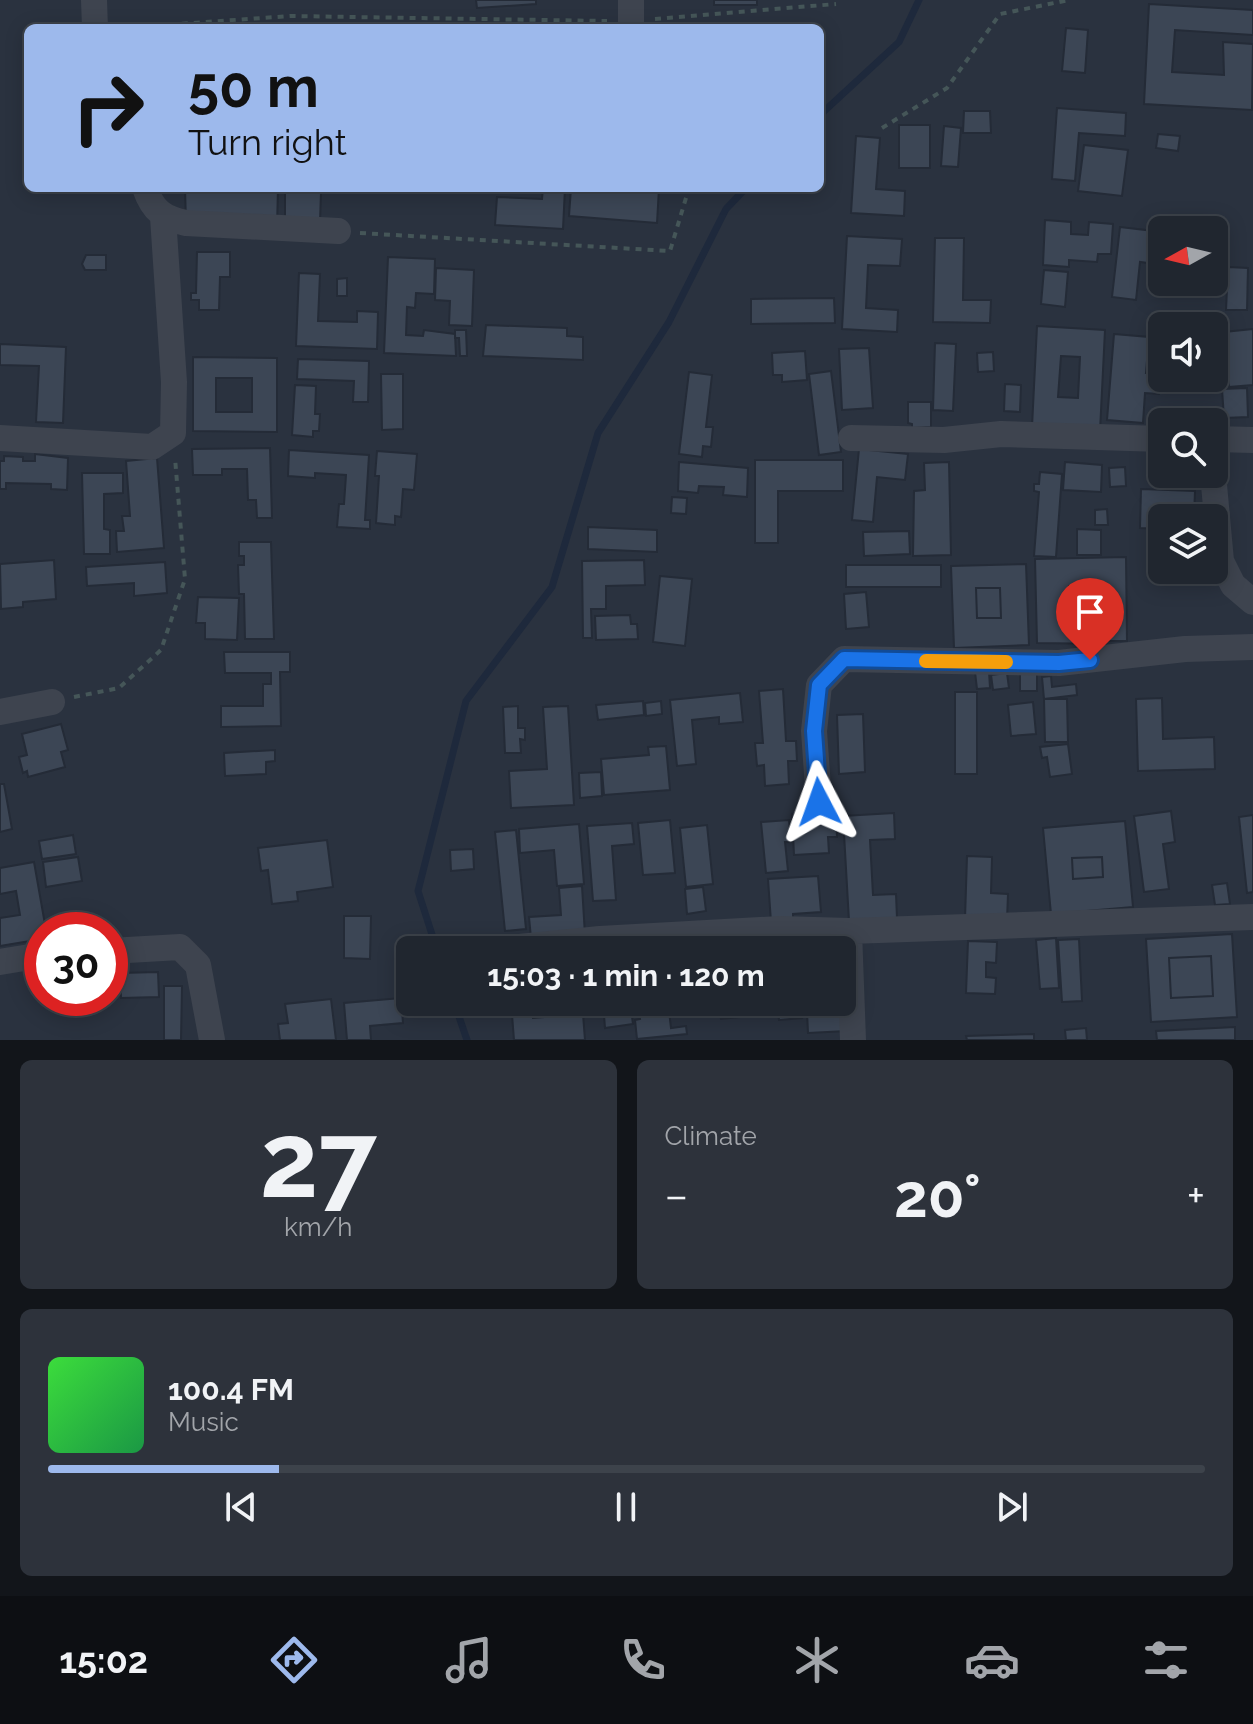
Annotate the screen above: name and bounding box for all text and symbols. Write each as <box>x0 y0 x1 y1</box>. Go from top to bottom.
text: 50 m <box>188 54 319 120</box>
icon: right <box>56 56 160 160</box>
text: Turn right <box>188 121 347 163</box>
north arrow <box>1148 216 1228 296</box>
map controls <box>1148 216 1228 584</box>
button: sound <box>1148 312 1228 392</box>
button: search <box>1148 408 1228 488</box>
button: layers <box>1148 504 1228 584</box>
pin <box>1056 578 1124 660</box>
icon: arrive <box>1068 590 1112 634</box>
position arrow <box>777 760 861 844</box>
speed limit sign: 30 <box>24 912 128 1016</box>
text: 15:03 · 1 min · 120 m <box>487 958 765 993</box>
text: 27 <box>260 1099 377 1221</box>
text: Climate <box>665 1121 757 1151</box>
text: 20° <box>894 1161 981 1231</box>
text: − <box>665 1170 688 1221</box>
text: + <box>1187 1170 1205 1221</box>
text: km/h <box>284 1212 353 1242</box>
text: 100.4 FM <box>168 1372 294 1407</box>
text: Music <box>168 1407 239 1437</box>
icon: previous <box>219 1485 263 1529</box>
icon: pause <box>604 1485 648 1529</box>
icon: next <box>990 1485 1034 1529</box>
icon: directions <box>266 1632 322 1688</box>
icon: music <box>441 1632 497 1688</box>
icon: phone <box>615 1632 671 1688</box>
icon: climate <box>789 1632 845 1688</box>
icon: car <box>964 1632 1020 1688</box>
icon: filters <box>1138 1632 1194 1688</box>
text: 15:02 <box>59 1639 148 1681</box>

